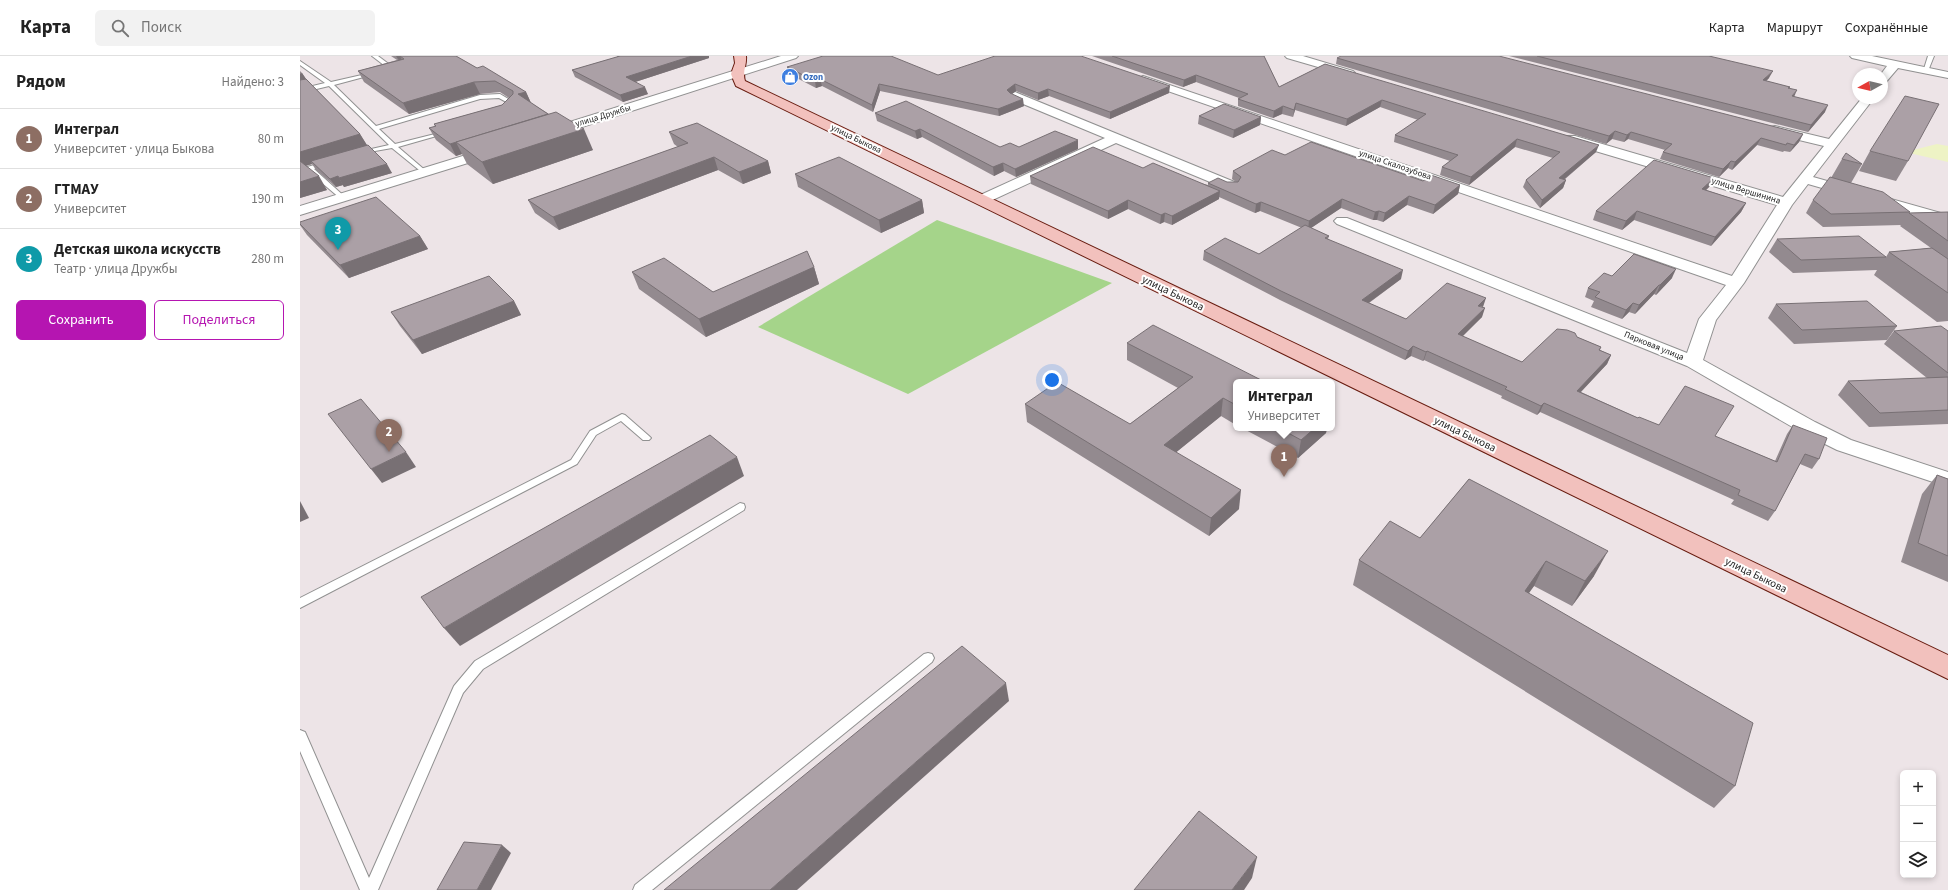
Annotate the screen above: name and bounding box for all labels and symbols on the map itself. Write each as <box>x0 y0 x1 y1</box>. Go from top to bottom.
shop icon: Ozon <box>780 67 800 87</box>
north arrow <box>1852 68 1888 104</box>
place label: Ozon <box>803 71 823 84</box>
street label: улица Дружбы <box>574 101 632 131</box>
street label: улица Быкова <box>828 121 884 157</box>
street label: улица Скалозубова <box>1357 146 1433 184</box>
street label: улица Вершинина <box>1710 174 1782 208</box>
pin: 3 <box>325 217 351 250</box>
street label: улица Быкова <box>1140 272 1206 314</box>
street label: Парковая улица <box>1622 328 1686 364</box>
your location <box>1042 370 1062 390</box>
street label: улица Быкова <box>1432 413 1498 455</box>
pin: 2 <box>376 419 402 452</box>
pin: 1 <box>1271 444 1297 477</box>
street label: улица Быкова <box>1723 554 1789 596</box>

